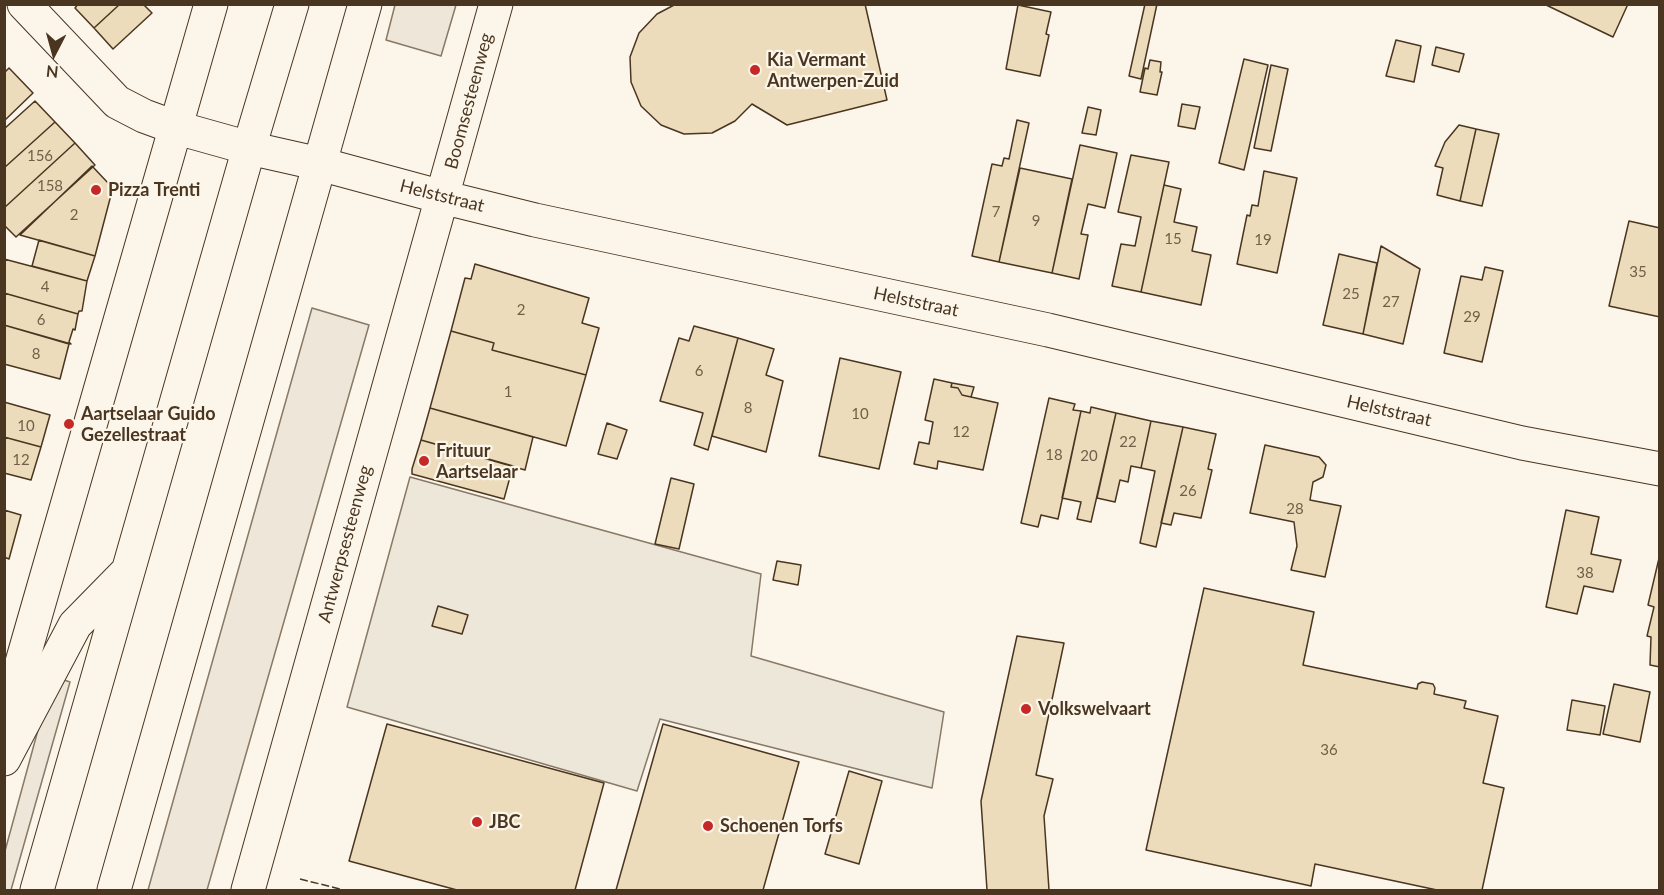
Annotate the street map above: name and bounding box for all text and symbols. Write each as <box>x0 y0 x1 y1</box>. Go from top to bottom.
north arrow <box>24 24 84 84</box>
street label: Boomsesteenweg <box>440 31 498 171</box>
place label: Kia Vermant Antwerpen-Zuid <box>767 49 899 92</box>
text: N <box>45 62 59 82</box>
marker: Kia Vermant Antwerpen-Zuid <box>748 63 762 77</box>
house number: 156 <box>27 147 53 165</box>
street label: Helststraat <box>397 175 487 217</box>
house number: 158 <box>37 177 63 195</box>
place label: Pizza Trenti <box>108 179 200 201</box>
marker: Pizza Trenti <box>89 183 103 197</box>
house number: 7 <box>992 203 1000 221</box>
house number: 2 <box>70 206 78 224</box>
house number: 9 <box>1032 212 1040 230</box>
house number: 15 <box>1164 230 1182 248</box>
house number: 19 <box>1254 231 1272 249</box>
house number: 35 <box>1629 263 1647 281</box>
house number: 4 <box>41 278 49 296</box>
street label: Helststraat <box>872 282 960 322</box>
house number: 25 <box>1342 285 1360 303</box>
house number: 27 <box>1382 293 1400 311</box>
house number: 2 <box>517 301 525 319</box>
house number: 29 <box>1463 308 1481 326</box>
house number: 6 <box>37 311 45 329</box>
house number: 8 <box>32 345 40 363</box>
house number: 6 <box>695 362 703 380</box>
house number: 1 <box>504 383 512 401</box>
street label: Helststraat <box>1345 391 1433 431</box>
house number: 8 <box>744 399 752 417</box>
place label: Aartselaar Guido Gezellestraat <box>81 403 216 446</box>
house number: 10 <box>851 405 869 423</box>
house number: 10 <box>17 417 35 435</box>
marker: Aartselaar Guido Gezellestraat <box>62 417 76 431</box>
house number: 12 <box>952 423 970 441</box>
house number: 22 <box>1119 433 1137 451</box>
place label: Frituur Aartselaar <box>436 440 518 482</box>
house number: 18 <box>1045 446 1063 464</box>
house number: 20 <box>1080 447 1098 465</box>
house number: 12 <box>12 451 30 469</box>
marker: Frituur Aartselaar <box>417 454 431 468</box>
street label: Antwerpsesteenweg <box>314 463 376 625</box>
house number: 26 <box>1179 482 1197 500</box>
house number: 28 <box>1286 500 1304 518</box>
house number: 38 <box>1576 564 1594 582</box>
place label: Volkswelvaart <box>1038 698 1151 720</box>
marker: Volkswelvaart <box>1019 702 1033 716</box>
house number: 36 <box>1320 741 1338 759</box>
place label: JBC <box>489 811 520 833</box>
marker: JBC <box>470 815 484 829</box>
place label: Schoenen Torfs <box>720 815 843 837</box>
marker: Schoenen Torfs <box>701 819 715 833</box>

